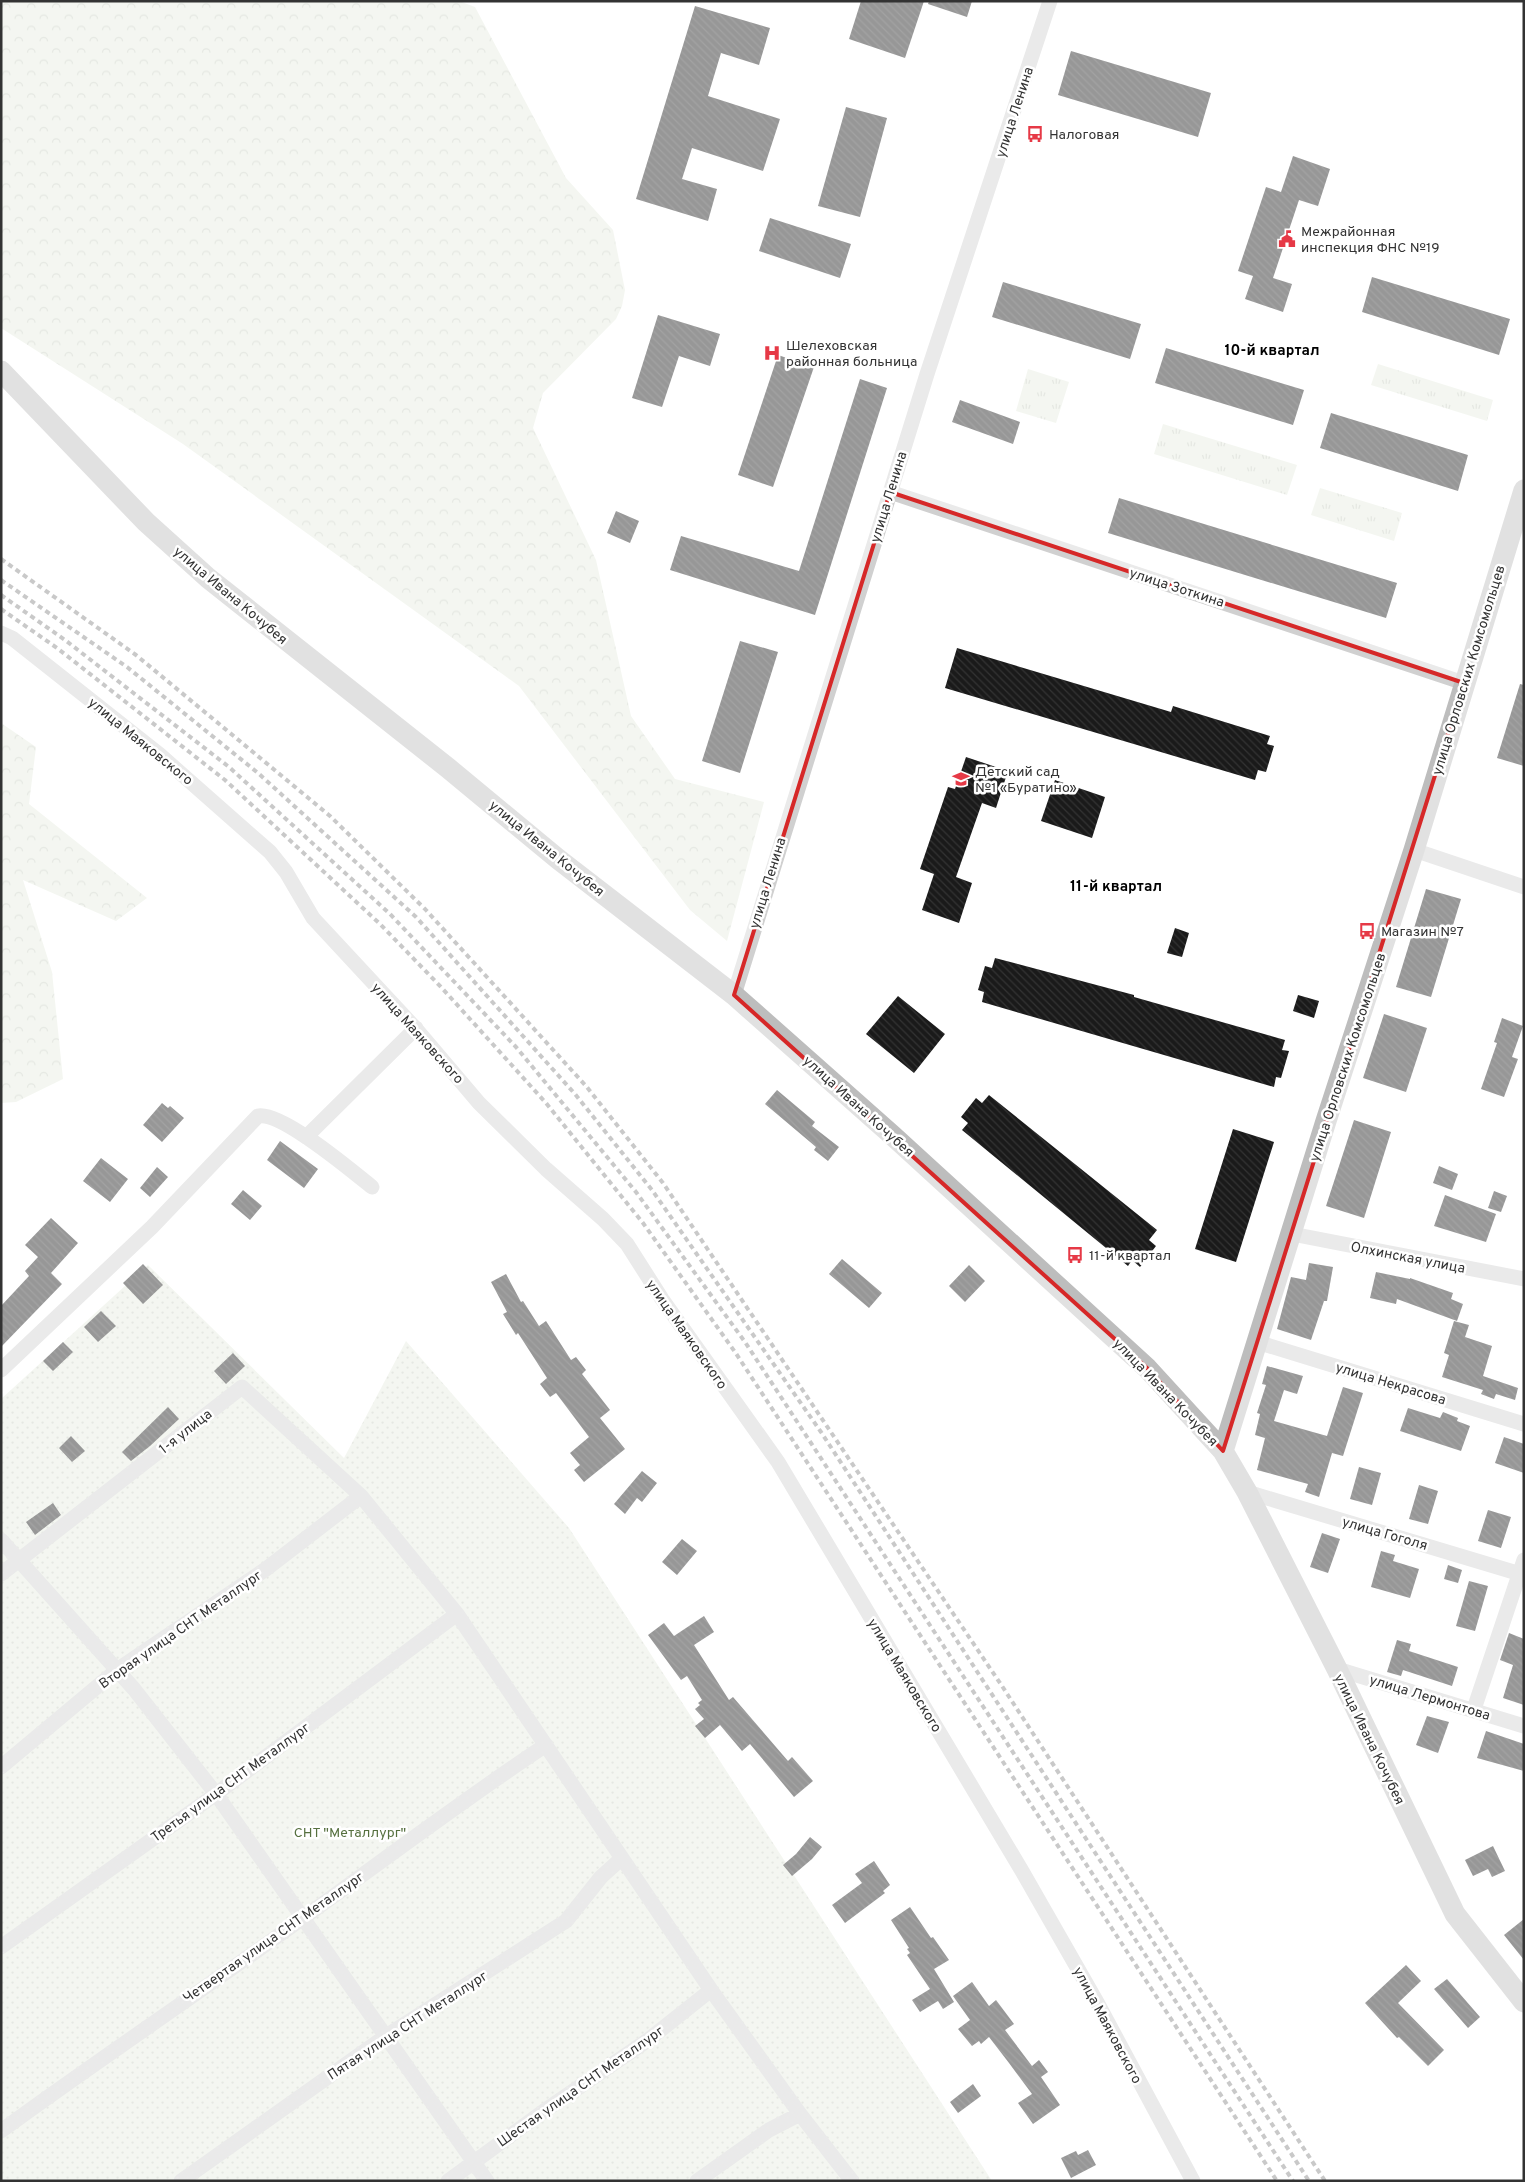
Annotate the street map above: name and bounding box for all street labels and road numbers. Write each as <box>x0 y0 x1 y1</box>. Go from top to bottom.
street label: улица Ленина <box>993 65 1038 160</box>
street label: улица Ленина <box>867 450 911 545</box>
street label: улица Ивана Кочубея <box>170 544 290 649</box>
street label: улица Орловских Комсомольцев <box>1429 563 1510 778</box>
street label: улица Зоткина <box>1127 565 1226 612</box>
street label: улица Маяковского <box>84 695 196 790</box>
street label: улица Ивана Кочубея <box>485 797 607 901</box>
street label: улица Ленина <box>746 836 790 931</box>
street label: улица Орловских Комсомольцев <box>1307 951 1390 1164</box>
street label: улица Маяковского <box>367 980 467 1088</box>
street label: улица Ивана Кочубея <box>799 1053 917 1161</box>
street label: Олхинская улица <box>1349 1239 1466 1278</box>
street label: улица Маяковского <box>642 1277 730 1393</box>
street label: улица Ивана Кочубея <box>1109 1336 1221 1451</box>
street label: улица Некрасова <box>1333 1360 1448 1409</box>
street label: 1-я улица <box>156 1406 216 1458</box>
street label: улица Гоголя <box>1340 1514 1429 1555</box>
street label: Вторая улица СНТ Металлург <box>96 1567 266 1693</box>
street label: улица Маяковского <box>863 1616 945 1736</box>
street label: улица Ивана Кочубея <box>1330 1671 1408 1808</box>
street label: улица Лермонтова <box>1367 1672 1492 1725</box>
street label: Третья улица СНТ Металлург <box>148 1720 314 1846</box>
street label: Четвертая улица СНТ Металлург <box>180 1869 368 2007</box>
street label: улица Маяковского <box>1069 1964 1145 2087</box>
street label: Пятая улица СНТ Металлург <box>325 1968 491 2084</box>
street label: Шестая улица СНТ Металлург <box>494 2023 667 2151</box>

